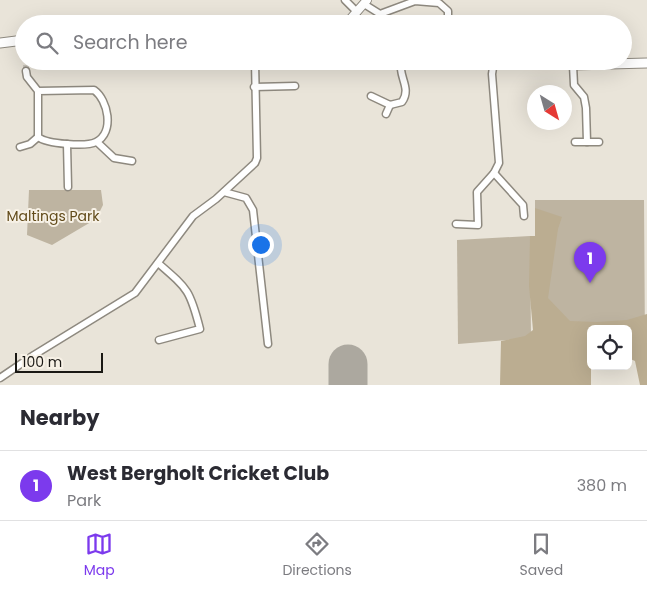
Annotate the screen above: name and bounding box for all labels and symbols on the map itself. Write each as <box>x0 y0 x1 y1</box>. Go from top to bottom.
north arrow <box>527 85 572 130</box>
park label: Maltings Park <box>7 206 100 226</box>
your location <box>248 232 274 258</box>
pin: 1 <box>574 242 606 283</box>
scale bar <box>15 350 102 373</box>

